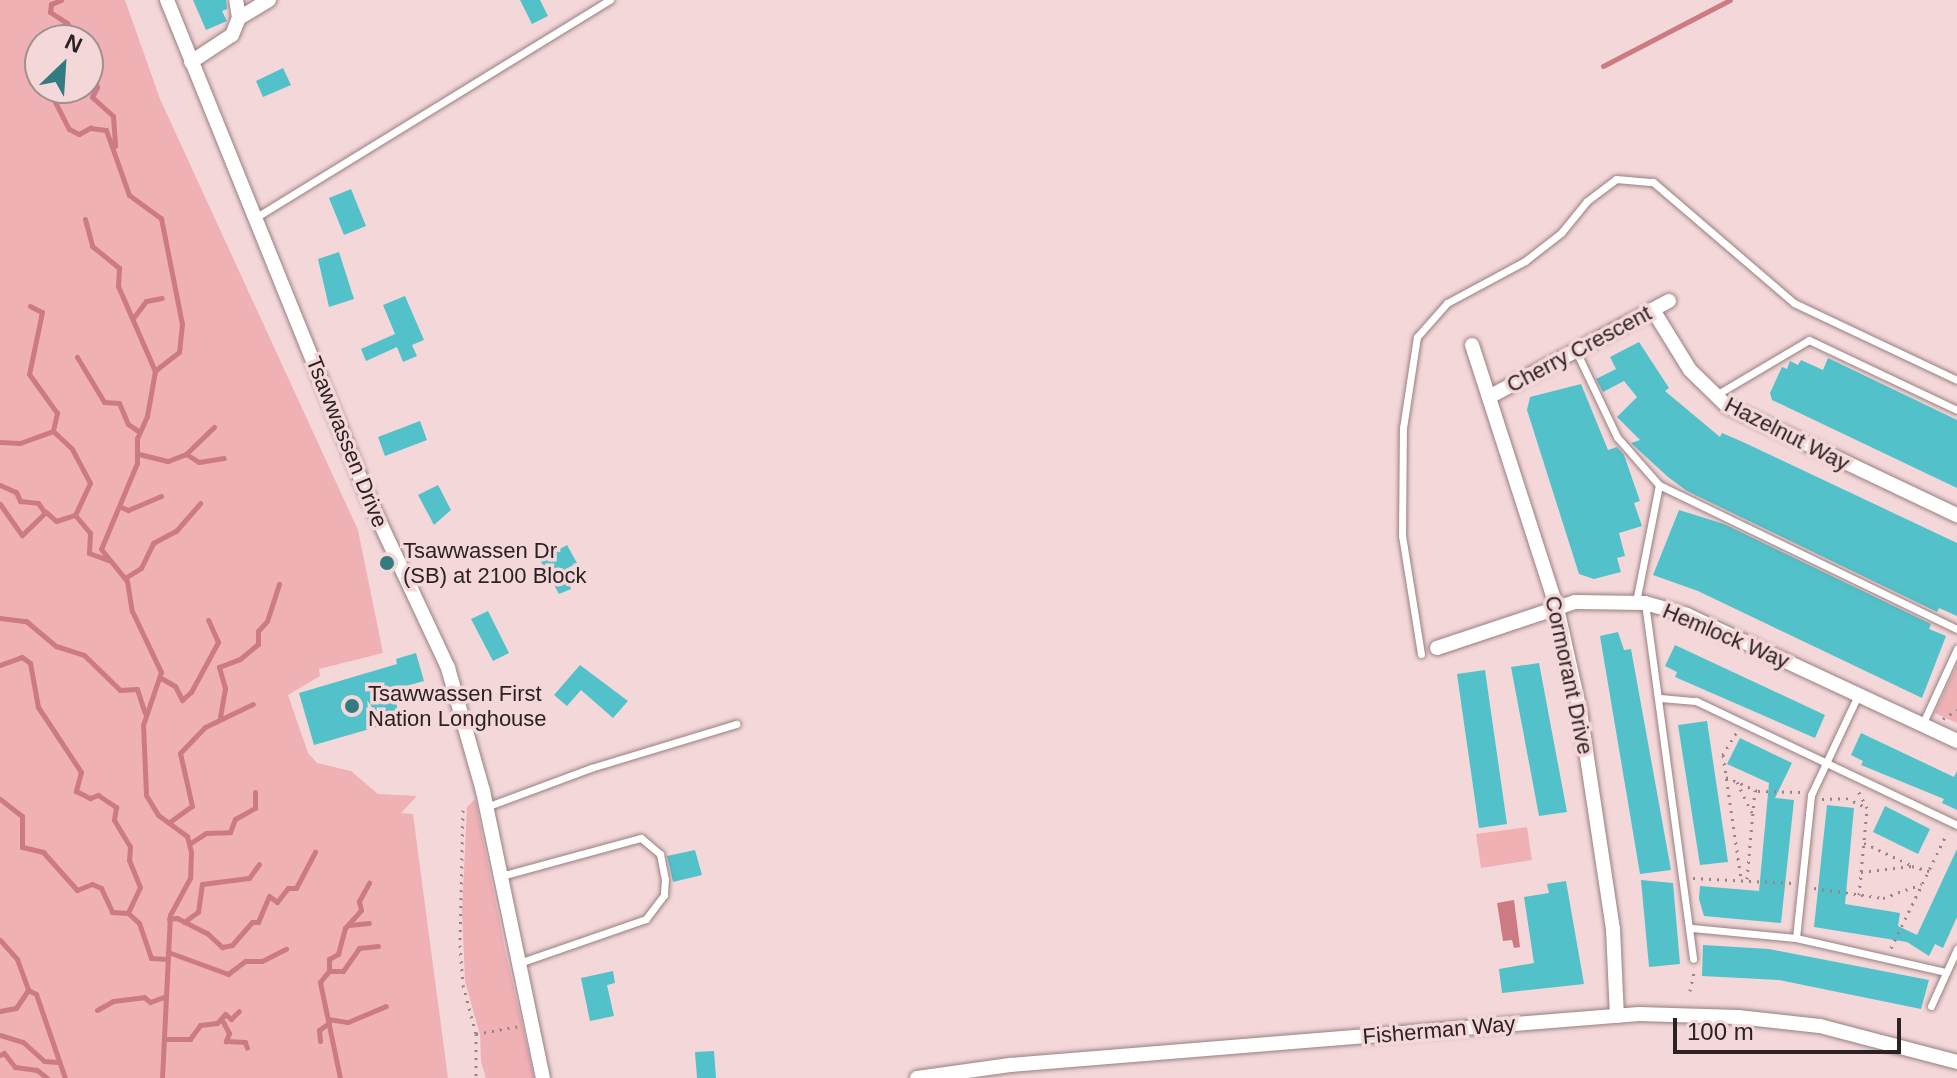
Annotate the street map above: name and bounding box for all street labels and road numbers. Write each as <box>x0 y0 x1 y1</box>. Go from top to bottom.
street label: Cherry Crescent <box>1502 300 1656 398</box>
street label: Tsawwassen Drive <box>301 353 393 531</box>
street label: Hazelnut Way <box>1720 391 1854 477</box>
street label: Cormorant Drive <box>1539 593 1599 757</box>
street label: Hemlock Way <box>1659 598 1793 674</box>
street label: Fisherman Way <box>1362 1010 1516 1050</box>

